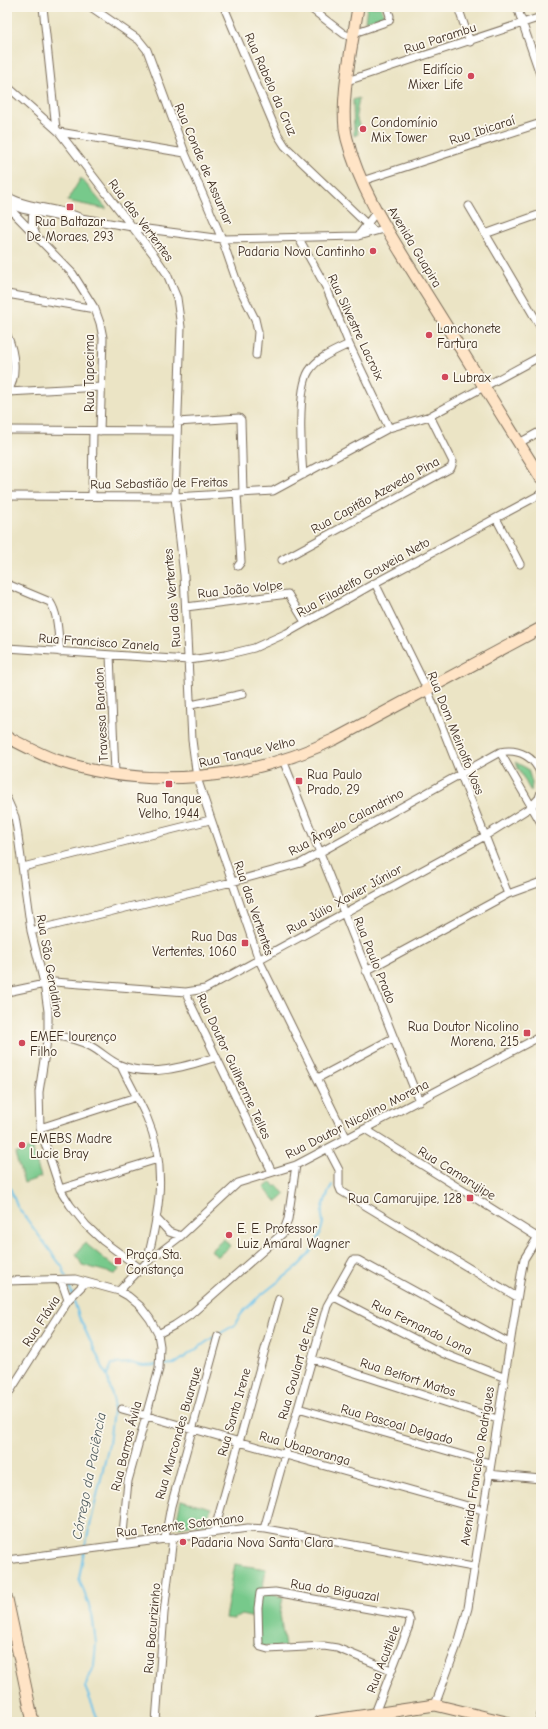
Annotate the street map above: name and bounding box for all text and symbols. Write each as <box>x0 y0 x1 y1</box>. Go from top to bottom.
street label: Rua Parambu <box>402 19 478 57</box>
street label: Rua Rabelo da Cruz <box>242 30 300 138</box>
place label: Edifício Mixer Life <box>408 62 463 92</box>
marker: Edifício Mixer Life <box>466 71 476 81</box>
street label: Rua Conde de Assumar <box>172 101 237 228</box>
street label: Rua Ibicaraí <box>447 112 518 148</box>
place label: Condomínio Mix Tower <box>371 115 438 145</box>
marker: Condomínio Mix Tower <box>358 124 368 134</box>
street label: Rua das Vertentes <box>105 176 177 264</box>
marker: Rua Baltazar De Moraes, 293 <box>65 202 75 212</box>
street label: Avenida Guapira <box>385 204 445 290</box>
place label: Rua Baltazar De Moraes, 293 <box>26 214 114 244</box>
place label: Padaria Nova Cantinho <box>238 244 365 259</box>
marker: Padaria Nova Cantinho <box>368 246 378 256</box>
street label: Rua Silvestre Lacroix <box>325 272 387 383</box>
place label: Lanchonete Fartura <box>437 321 501 351</box>
marker: Lanchonete Fartura <box>424 330 434 340</box>
street label: Rua Tapecima <box>82 334 97 412</box>
place label: Lubrax <box>453 370 492 385</box>
marker: Lubrax <box>440 372 450 382</box>
street label: Rua Capitão Azevedo Pina <box>308 453 442 537</box>
street label: Rua Sebastião de Freitas <box>90 474 228 492</box>
street label: Rua Filadelfo Gouveia Neto <box>294 534 432 620</box>
street label: Rua das Vertentes <box>160 548 184 648</box>
street label: Rua João Volpe <box>197 577 284 601</box>
street label: Rua Francisco Zanela <box>38 630 160 654</box>
street label: Travessa Bandon <box>91 667 111 763</box>
street label: Rua Dom Meinolfo Voss <box>424 669 488 797</box>
street label: Rua Tanque Velho <box>197 734 297 770</box>
place label: Rua Paulo Prado, 29 <box>307 767 362 797</box>
marker: Rua Paulo Prado, 29 <box>294 776 304 786</box>
marker: Rua Tanque Velho, 1944 <box>164 779 174 789</box>
street label: Rua Ângelo Calandrino <box>285 784 406 859</box>
place label: Rua Tanque Velho, 1944 <box>137 791 202 821</box>
street label: Rua das Vertentes <box>231 859 277 957</box>
street label: Rua Júlio Xavier Júnior <box>284 861 405 937</box>
street label: Rua São Geraldino <box>34 913 67 1019</box>
street label: Rua Paulo Prado <box>351 914 399 1006</box>
place label: Rua Das Vertentes, 1060 <box>152 929 237 959</box>
marker: Rua Das Vertentes, 1060 <box>240 938 250 948</box>
street label: Rua Doutor Guilherme Telles <box>194 991 274 1141</box>
place label: Rua Doutor Nicolino Morena, 215 <box>408 1019 519 1049</box>
marker: Rua Doutor Nicolino Morena, 215 <box>522 1028 532 1038</box>
place label: EMEF lourenço Filho <box>30 1029 117 1059</box>
marker: EMEF lourenço Filho <box>17 1038 27 1048</box>
street label: Rua Doutor Nicolino Morena <box>283 1076 431 1162</box>
place label: EMEBS Madre Lucie Bray <box>30 1131 113 1161</box>
marker: EMEBS Madre Lucie Bray <box>17 1140 27 1150</box>
street label: Rua Camarujipe <box>415 1143 499 1203</box>
place label: Rua Camarujipe, 128 <box>348 1191 462 1206</box>
marker: Rua Camarujipe, 128 <box>465 1193 475 1203</box>
place label: E. E. Professor Luiz Amaral Wagner <box>237 1221 350 1251</box>
marker: E. E. Professor Luiz Amaral Wagner <box>224 1230 234 1240</box>
place label: Praça Sta. Constança <box>126 1247 184 1277</box>
marker: Praça Sta. Constança <box>113 1256 123 1266</box>
street label: Rua Flávia <box>19 1293 63 1349</box>
street label: Rua Fernando Lona <box>369 1296 475 1358</box>
street label: Rua Goulart de Faria <box>275 1305 321 1421</box>
street label: Rua Belfort Matos <box>358 1354 458 1400</box>
street label: Rua Marcondes Buarque <box>152 1364 204 1501</box>
street label: Rua Santa Irene <box>214 1366 254 1458</box>
street label: Avenida Francisco Rodrigues <box>457 1385 497 1547</box>
street label: Rua Barros Ávila <box>107 1399 144 1493</box>
street label: Rua Pascoal Delgado <box>339 1401 455 1447</box>
water label: Córrego da Paciência <box>68 1411 110 1541</box>
street label: Rua Ubaporanga <box>258 1428 352 1468</box>
street label: Rua Tenente Sotomano <box>115 1510 245 1540</box>
place label: Padaria Nova Santa Clara <box>191 1535 333 1550</box>
marker: Padaria Nova Santa Clara <box>178 1537 188 1547</box>
street label: Rua do Biguazal <box>290 1576 380 1604</box>
street label: Rua Bacurizinho <box>141 1582 163 1674</box>
street label: Rua Acutilele <box>363 1623 403 1695</box>

